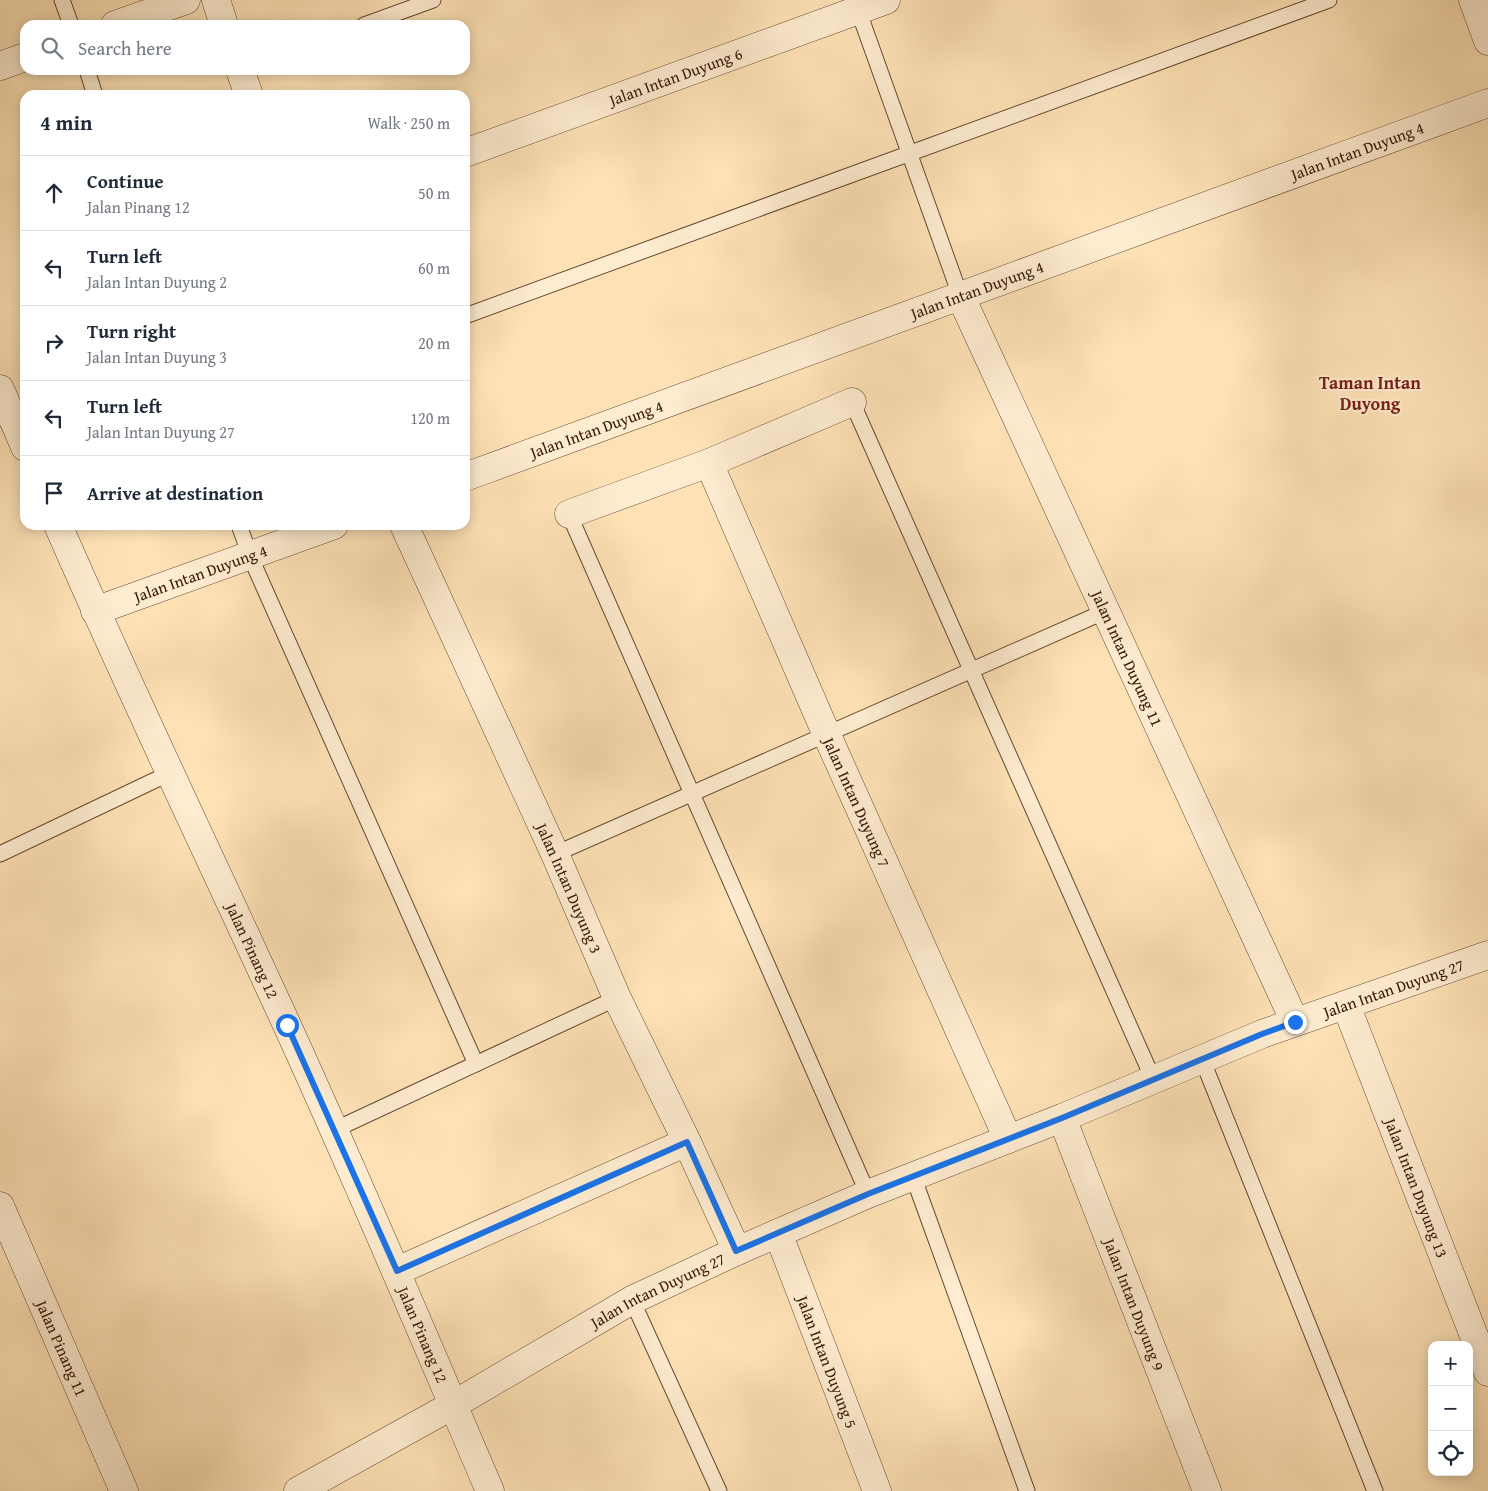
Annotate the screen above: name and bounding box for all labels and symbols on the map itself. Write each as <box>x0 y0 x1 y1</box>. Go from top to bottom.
street label: Jalan Intan Duyung 6 <box>604 41 746 112</box>
street label: Jalan Intan Duyung 4 <box>1285 115 1427 187</box>
street label: Jalan Intan Duyung 4 <box>905 254 1047 326</box>
district label: Taman Intan Duyong <box>1319 369 1421 417</box>
street label: Jalan Intan Duyung 4 <box>525 394 667 465</box>
street label: Jalan Intan Duyung 4 <box>129 538 271 609</box>
street label: Jalan Intan Duyung 11 <box>1085 584 1169 730</box>
street label: Jalan Intan Duyung 7 <box>817 731 897 871</box>
street label: Jalan Intan Duyung 3 <box>529 817 608 957</box>
street label: Jalan Pinang 12 <box>219 897 285 1002</box>
street label: Jalan Intan Duyung 27 <box>1318 952 1467 1024</box>
route end <box>1284 1011 1307 1034</box>
route start <box>276 1014 299 1037</box>
street label: Jalan Intan Duyung 13 <box>1378 1113 1455 1261</box>
street label: Jalan Intan Duyung 9 <box>1097 1233 1171 1374</box>
street label: Jalan Intan Duyung 27 <box>584 1246 729 1335</box>
street label: Jalan Pinang 12 <box>391 1281 454 1386</box>
street label: Jalan Intan Duyung 5 <box>790 1290 864 1432</box>
street label: Jalan Pinang 11 <box>30 1294 93 1400</box>

